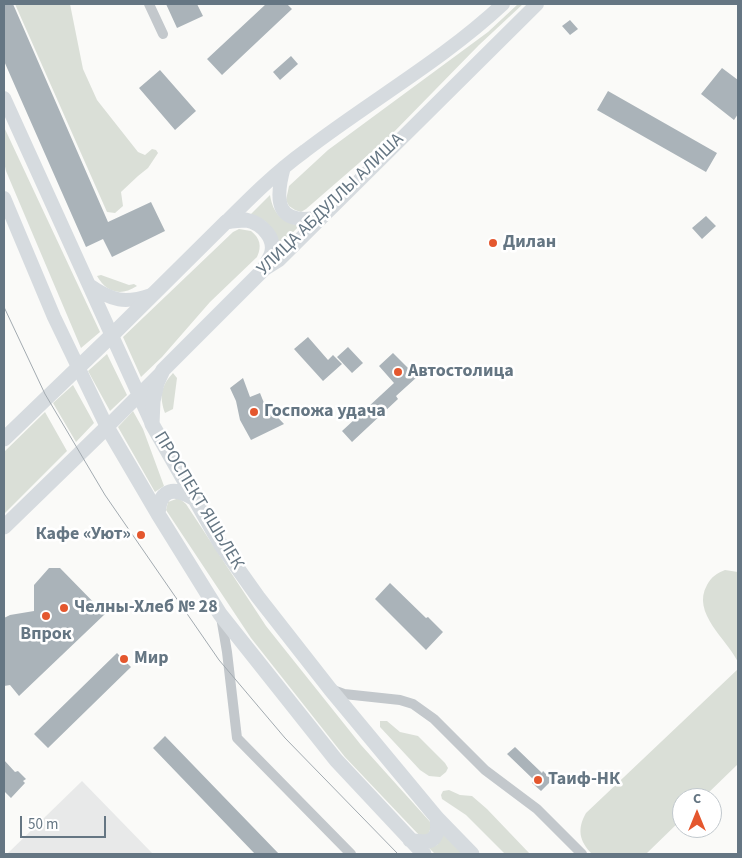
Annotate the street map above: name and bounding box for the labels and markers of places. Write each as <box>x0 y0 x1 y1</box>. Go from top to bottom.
place label: Дилан <box>503 232 556 254</box>
marker: Дилан <box>487 237 499 249</box>
place label: Автостолица <box>408 361 514 383</box>
marker: Автостолица <box>392 366 404 378</box>
place label: Госпожа удача <box>264 401 386 423</box>
marker: Госпожа удача <box>248 406 260 418</box>
place label: Кафе «Уют» <box>35 524 131 546</box>
marker: Кафе «Уют» <box>135 529 147 541</box>
place label: Челны-Хлеб № 28 <box>74 597 218 619</box>
marker: Челны-Хлеб № 28 <box>58 602 70 614</box>
marker: Впрок <box>40 610 52 622</box>
place label: Впрок <box>20 624 72 646</box>
place label: Мир <box>134 648 169 670</box>
marker: Мир <box>118 653 130 665</box>
place label: Таиф-НК <box>548 769 620 791</box>
marker: Таиф-НК <box>532 774 544 786</box>

